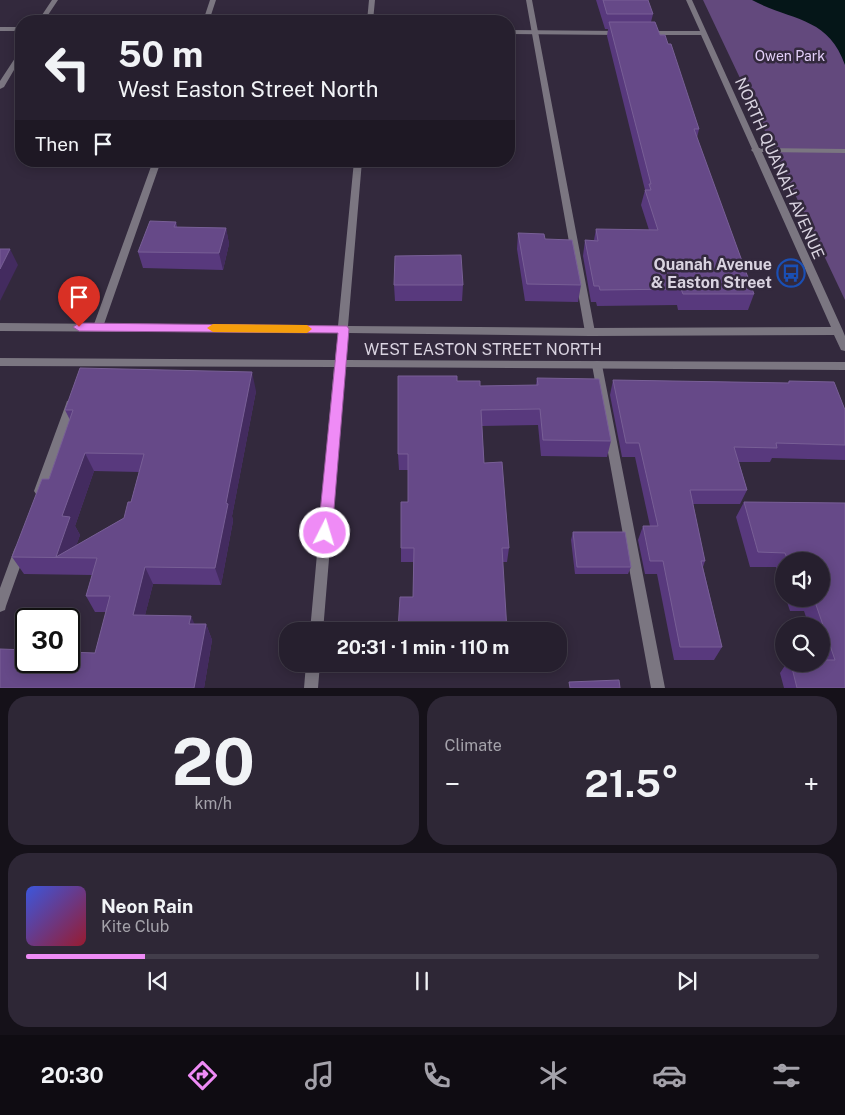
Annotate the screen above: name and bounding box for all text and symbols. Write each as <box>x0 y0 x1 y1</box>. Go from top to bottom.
text: 50 m <box>118 34 203 75</box>
icon: left <box>35 35 100 100</box>
park label: Owen Park <box>755 48 825 64</box>
street label: NORTH QUANAH AVENUE <box>731 74 828 262</box>
text: West Easton Street North <box>118 76 378 102</box>
icon: arrive <box>89 130 117 158</box>
text: Then <box>35 133 79 155</box>
place label: Quanah Avenue & Easton Street <box>651 255 772 292</box>
bus stop icon: Quanah Avenue & Easton Street <box>776 258 806 288</box>
pin <box>58 276 100 327</box>
icon: arrive <box>65 283 93 311</box>
street label: WEST EASTON STREET NORTH <box>364 340 602 359</box>
position arrow <box>298 506 350 558</box>
map controls <box>775 552 830 672</box>
button: sound <box>775 552 830 607</box>
speed limit sign: 30 <box>15 608 80 673</box>
button: search <box>775 617 830 672</box>
text: 20:31 · 1 min · 110 m <box>337 636 509 658</box>
text: 20 <box>172 723 255 800</box>
text: Climate <box>445 736 502 755</box>
text: 21.5° <box>585 761 679 806</box>
text: − <box>445 767 460 800</box>
text: + <box>803 767 819 800</box>
text: km/h <box>194 794 232 813</box>
text: Neon Rain <box>101 895 193 917</box>
text: Kite Club <box>101 917 169 936</box>
icon: previous <box>144 967 172 995</box>
icon: pause <box>408 967 436 995</box>
icon: next <box>673 967 701 995</box>
icon: directions <box>185 1058 220 1093</box>
icon: music <box>302 1058 337 1093</box>
icon: phone <box>419 1058 454 1093</box>
icon: climate <box>536 1058 571 1093</box>
icon: car <box>652 1058 687 1093</box>
icon: filters <box>769 1058 804 1093</box>
text: 20:30 <box>41 1062 104 1088</box>

